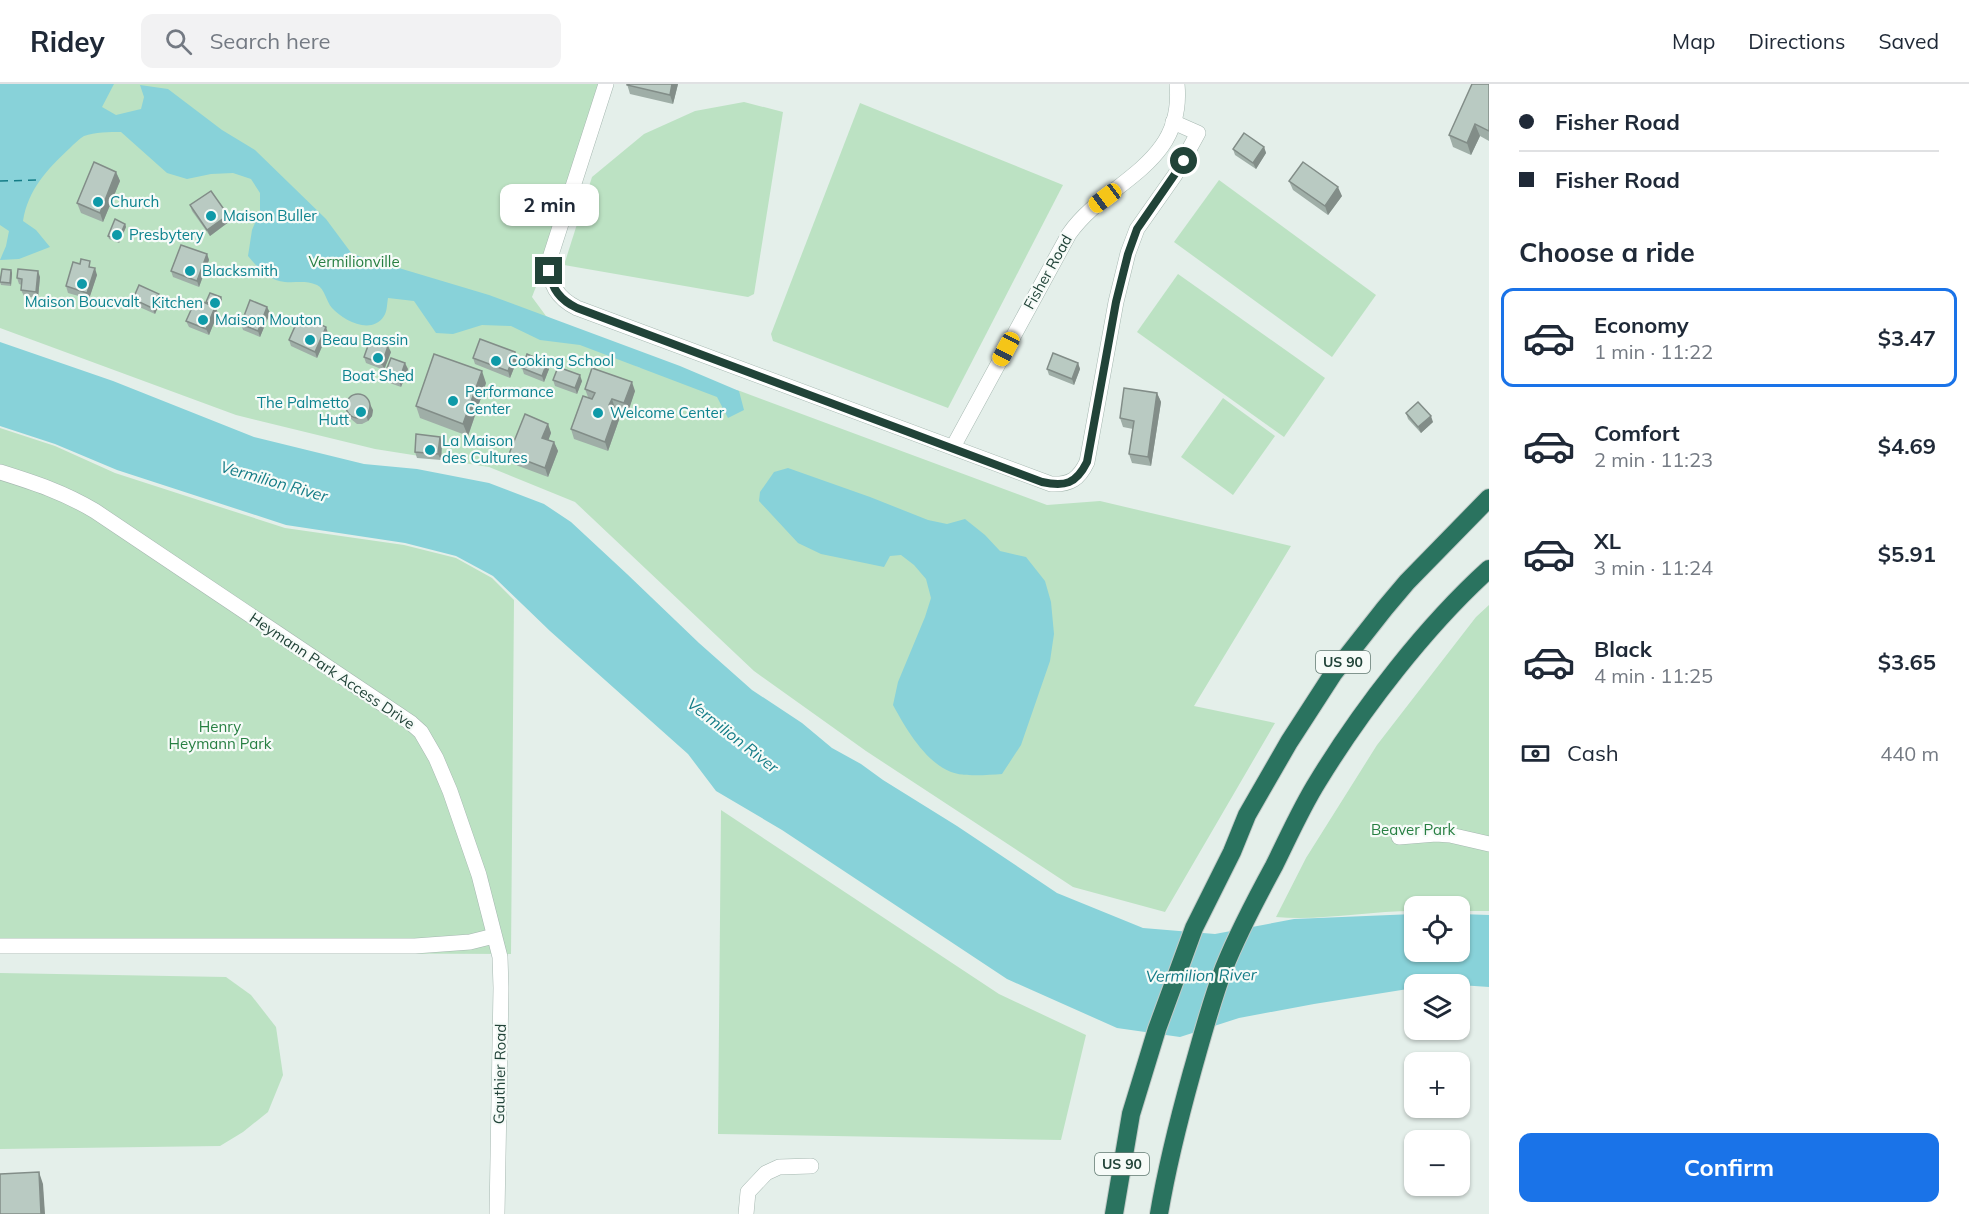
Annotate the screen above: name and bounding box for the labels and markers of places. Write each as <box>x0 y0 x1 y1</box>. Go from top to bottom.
place label: Church <box>110 192 159 211</box>
marker: Church <box>91 195 105 209</box>
place label: Maison Buller <box>223 206 317 225</box>
marker: Maison Buller <box>204 209 218 223</box>
place label: Presbytery <box>129 225 204 244</box>
marker: Presbytery <box>110 228 124 242</box>
place label: Blacksmith <box>202 261 278 280</box>
marker: Blacksmith <box>183 264 197 278</box>
marker: Maison Boucvalt <box>75 277 89 291</box>
place label: Maison Boucvalt <box>25 292 139 311</box>
place label: Kitchen <box>152 293 203 312</box>
marker: Kitchen <box>208 296 222 310</box>
place label: Maison Mouton <box>215 310 322 329</box>
marker: Maison Mouton <box>196 313 210 327</box>
place label: Beau Bassin <box>322 330 408 349</box>
marker: Beau Bassin <box>303 333 317 347</box>
marker: Boat Shed <box>371 351 385 365</box>
place label: Cooking School <box>508 351 614 370</box>
marker: Cooking School <box>489 354 503 368</box>
place label: Boat Shed <box>342 366 414 385</box>
place label: Performance Center <box>465 382 554 418</box>
place label: The Palmetto Hutt <box>257 393 349 429</box>
marker: Performance Center <box>446 394 460 408</box>
place label: Welcome Center <box>610 403 725 422</box>
marker: The Palmetto Hutt <box>354 405 368 419</box>
marker: Welcome Center <box>591 406 605 420</box>
place label: La Maison des Cultures <box>442 431 528 467</box>
marker: La Maison des Cultures <box>423 443 437 457</box>

